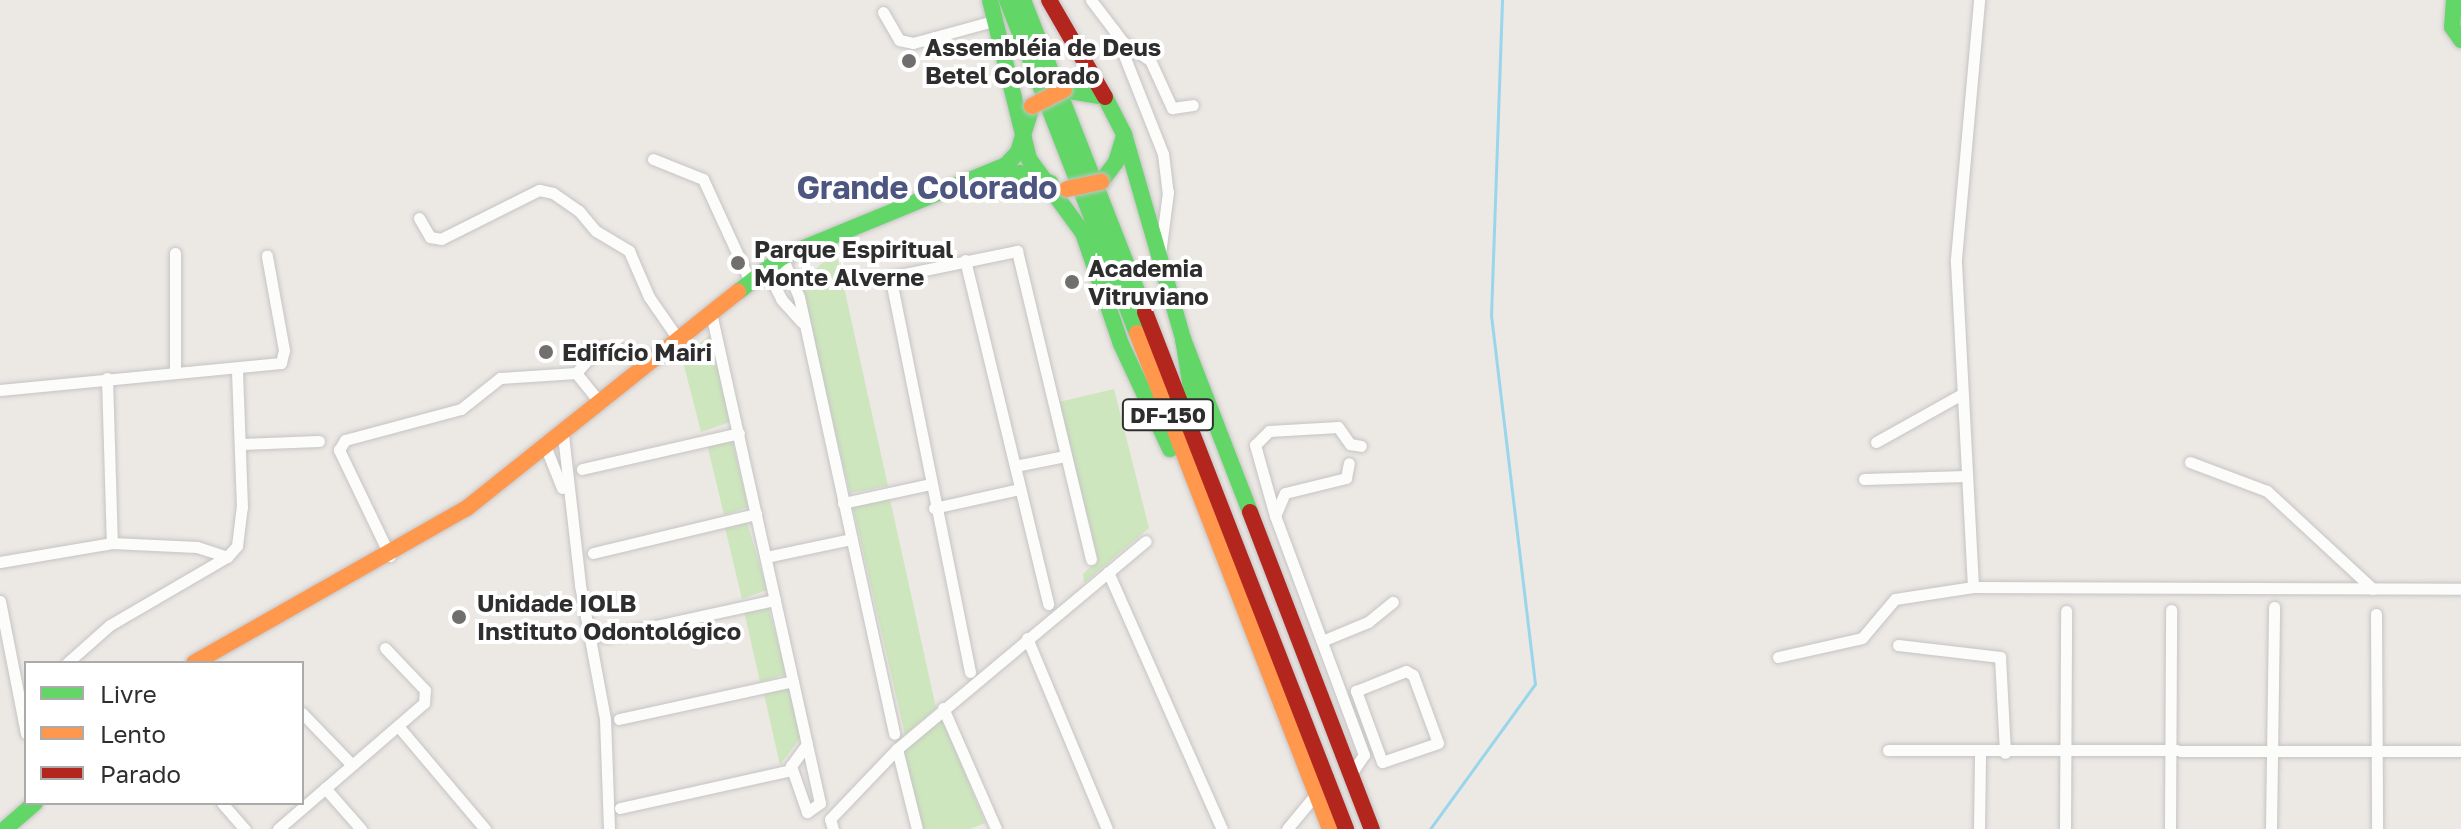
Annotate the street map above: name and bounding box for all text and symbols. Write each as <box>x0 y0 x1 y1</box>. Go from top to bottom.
place label: Assembléia de Deus Betel Colorado <box>925 33 1161 89</box>
marker: Assembléia de Deus Betel Colorado <box>900 52 918 70</box>
district label: Grande Colorado <box>796 168 1058 206</box>
place label: Parque Espiritual Monte Alverne <box>754 235 953 291</box>
marker: Parque Espiritual Monte Alverne <box>729 254 747 272</box>
place label: Academia Vitruviano <box>1088 254 1209 310</box>
marker: Academia Vitruviano <box>1063 273 1081 291</box>
place label: Edifício Mairi <box>562 338 712 366</box>
marker: Edifício Mairi <box>537 343 555 361</box>
road number: DF-150 <box>1120 397 1216 433</box>
place label: Unidade IOLB Instituto Odontológico <box>477 589 741 645</box>
marker: Unidade IOLB Instituto Odontológico <box>448 606 470 628</box>
legend <box>24 661 304 805</box>
text: Livre <box>100 679 157 708</box>
text: Lento <box>100 719 166 748</box>
text: Parado <box>100 759 181 788</box>

